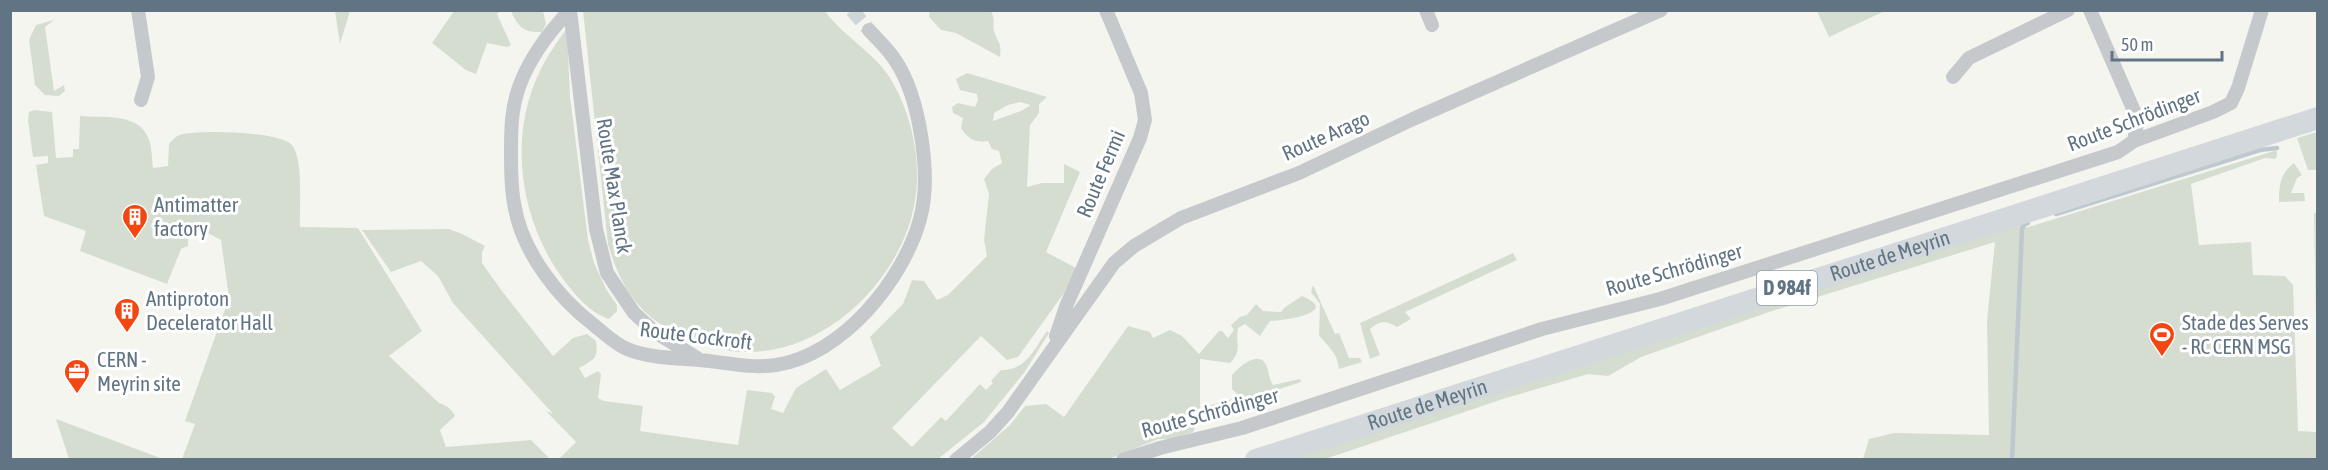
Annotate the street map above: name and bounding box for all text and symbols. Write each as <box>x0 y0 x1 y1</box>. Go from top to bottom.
scale bar <box>2112 24 2222 62</box>
text: 50 m <box>2121 34 2153 55</box>
street label: Route Schrödinger <box>2064 82 2204 156</box>
street label: Route Arago <box>1278 105 1373 165</box>
street label: Route Max Planck <box>592 116 638 255</box>
street label: Route Fermi <box>1071 126 1129 221</box>
place label: Antimatter factory <box>154 192 239 240</box>
building icon: Antimatter factory <box>120 202 150 240</box>
street label: Route de Meyrin <box>1827 224 1953 285</box>
street label: Route Schrödinger <box>1603 238 1746 300</box>
road number: D 984f <box>1757 271 1817 305</box>
place label: Antiproton Decelerator Hall <box>146 286 273 334</box>
building icon: Antiproton Decelerator Hall <box>112 296 142 334</box>
place label: Stade des Serves - RC CERN MSG <box>2182 310 2309 358</box>
street label: Route Cockroft <box>639 316 754 354</box>
sports icon: Stade des Serves - RC CERN MSG <box>2147 320 2177 358</box>
place label: CERN - Meyrin site <box>97 347 181 395</box>
office icon: CERN - Meyrin site <box>62 357 92 395</box>
street label: Route de Meyrin <box>1364 373 1490 434</box>
street label: Route Schrödinger <box>1139 382 1282 442</box>

